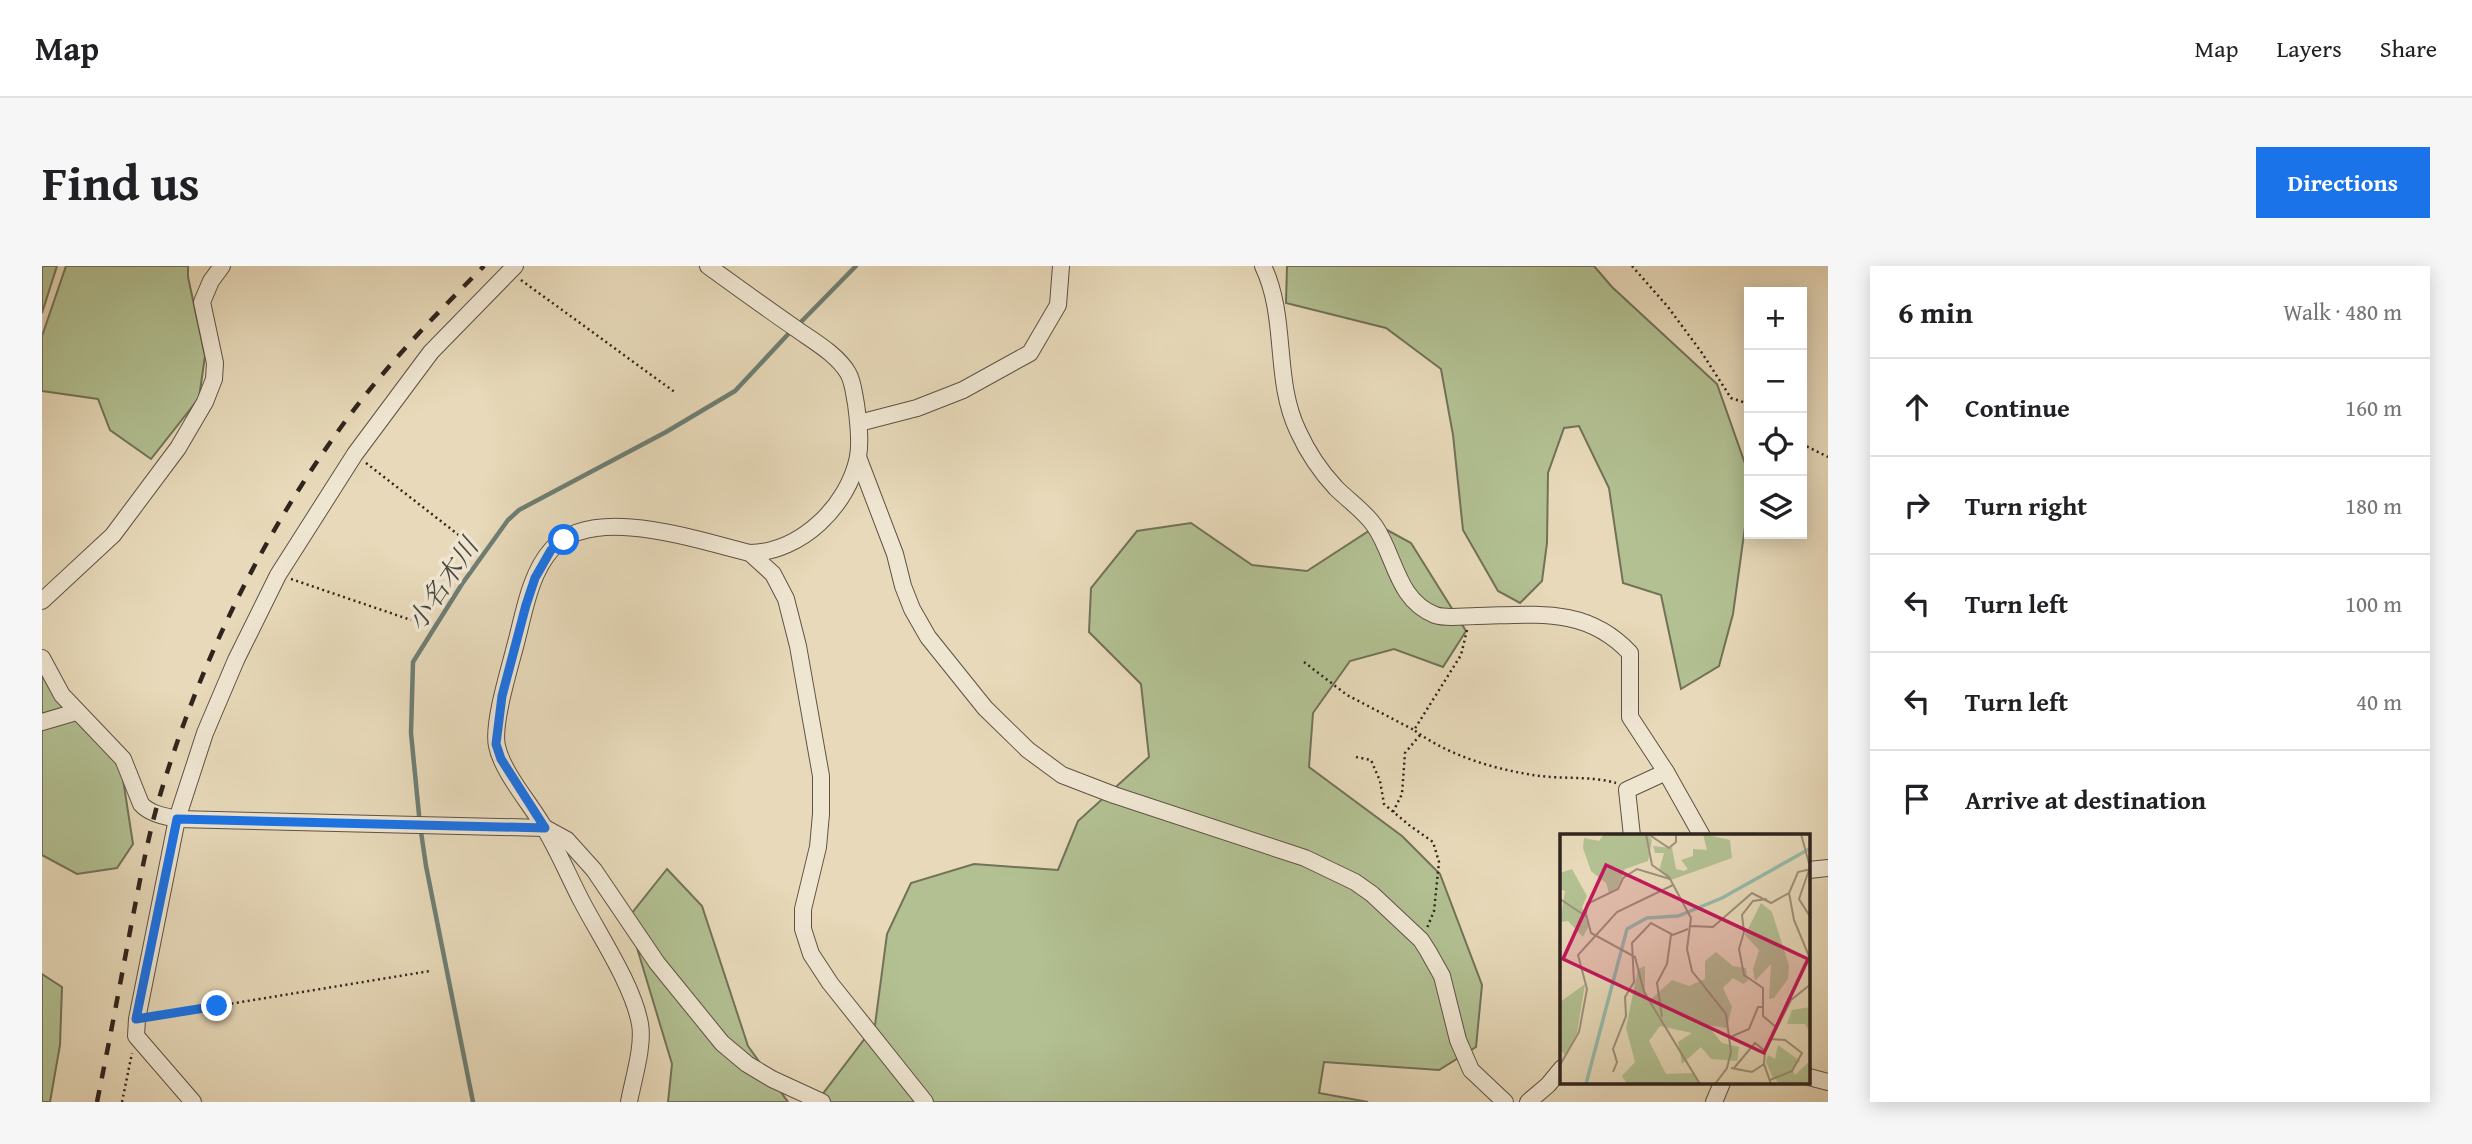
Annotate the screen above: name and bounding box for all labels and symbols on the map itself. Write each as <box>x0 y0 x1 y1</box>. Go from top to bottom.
route start <box>548 524 579 555</box>
water label: 小名木川 <box>397 528 489 638</box>
inset map <box>1560 834 1811 1084</box>
route end <box>201 990 232 1021</box>

